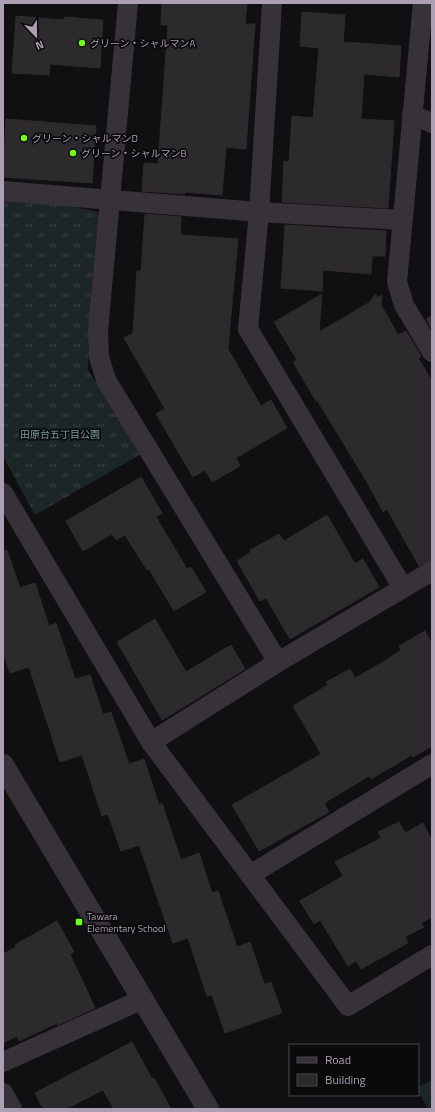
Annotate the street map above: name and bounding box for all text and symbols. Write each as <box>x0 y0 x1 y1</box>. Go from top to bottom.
north arrow <box>16 16 56 56</box>
text: N <box>33 36 46 54</box>
place label: グリーン・シャルマンA <box>90 36 195 51</box>
marker: グリーン・シャルマンA <box>77 38 87 48</box>
place label: グリーン・シャルマンD <box>32 131 138 146</box>
marker: グリーン・シャルマンD <box>19 133 29 143</box>
place label: グリーン・シャルマンB <box>81 146 187 161</box>
marker: グリーン・シャルマンB <box>68 148 78 158</box>
park label: 田原台五丁目公園 <box>20 427 100 442</box>
place label: Tawara Elementary School <box>87 909 166 936</box>
marker: Tawara Elementary School <box>74 917 84 927</box>
legend <box>289 1044 419 1096</box>
text: Road <box>325 1050 351 1069</box>
text: Building <box>325 1070 366 1089</box>

